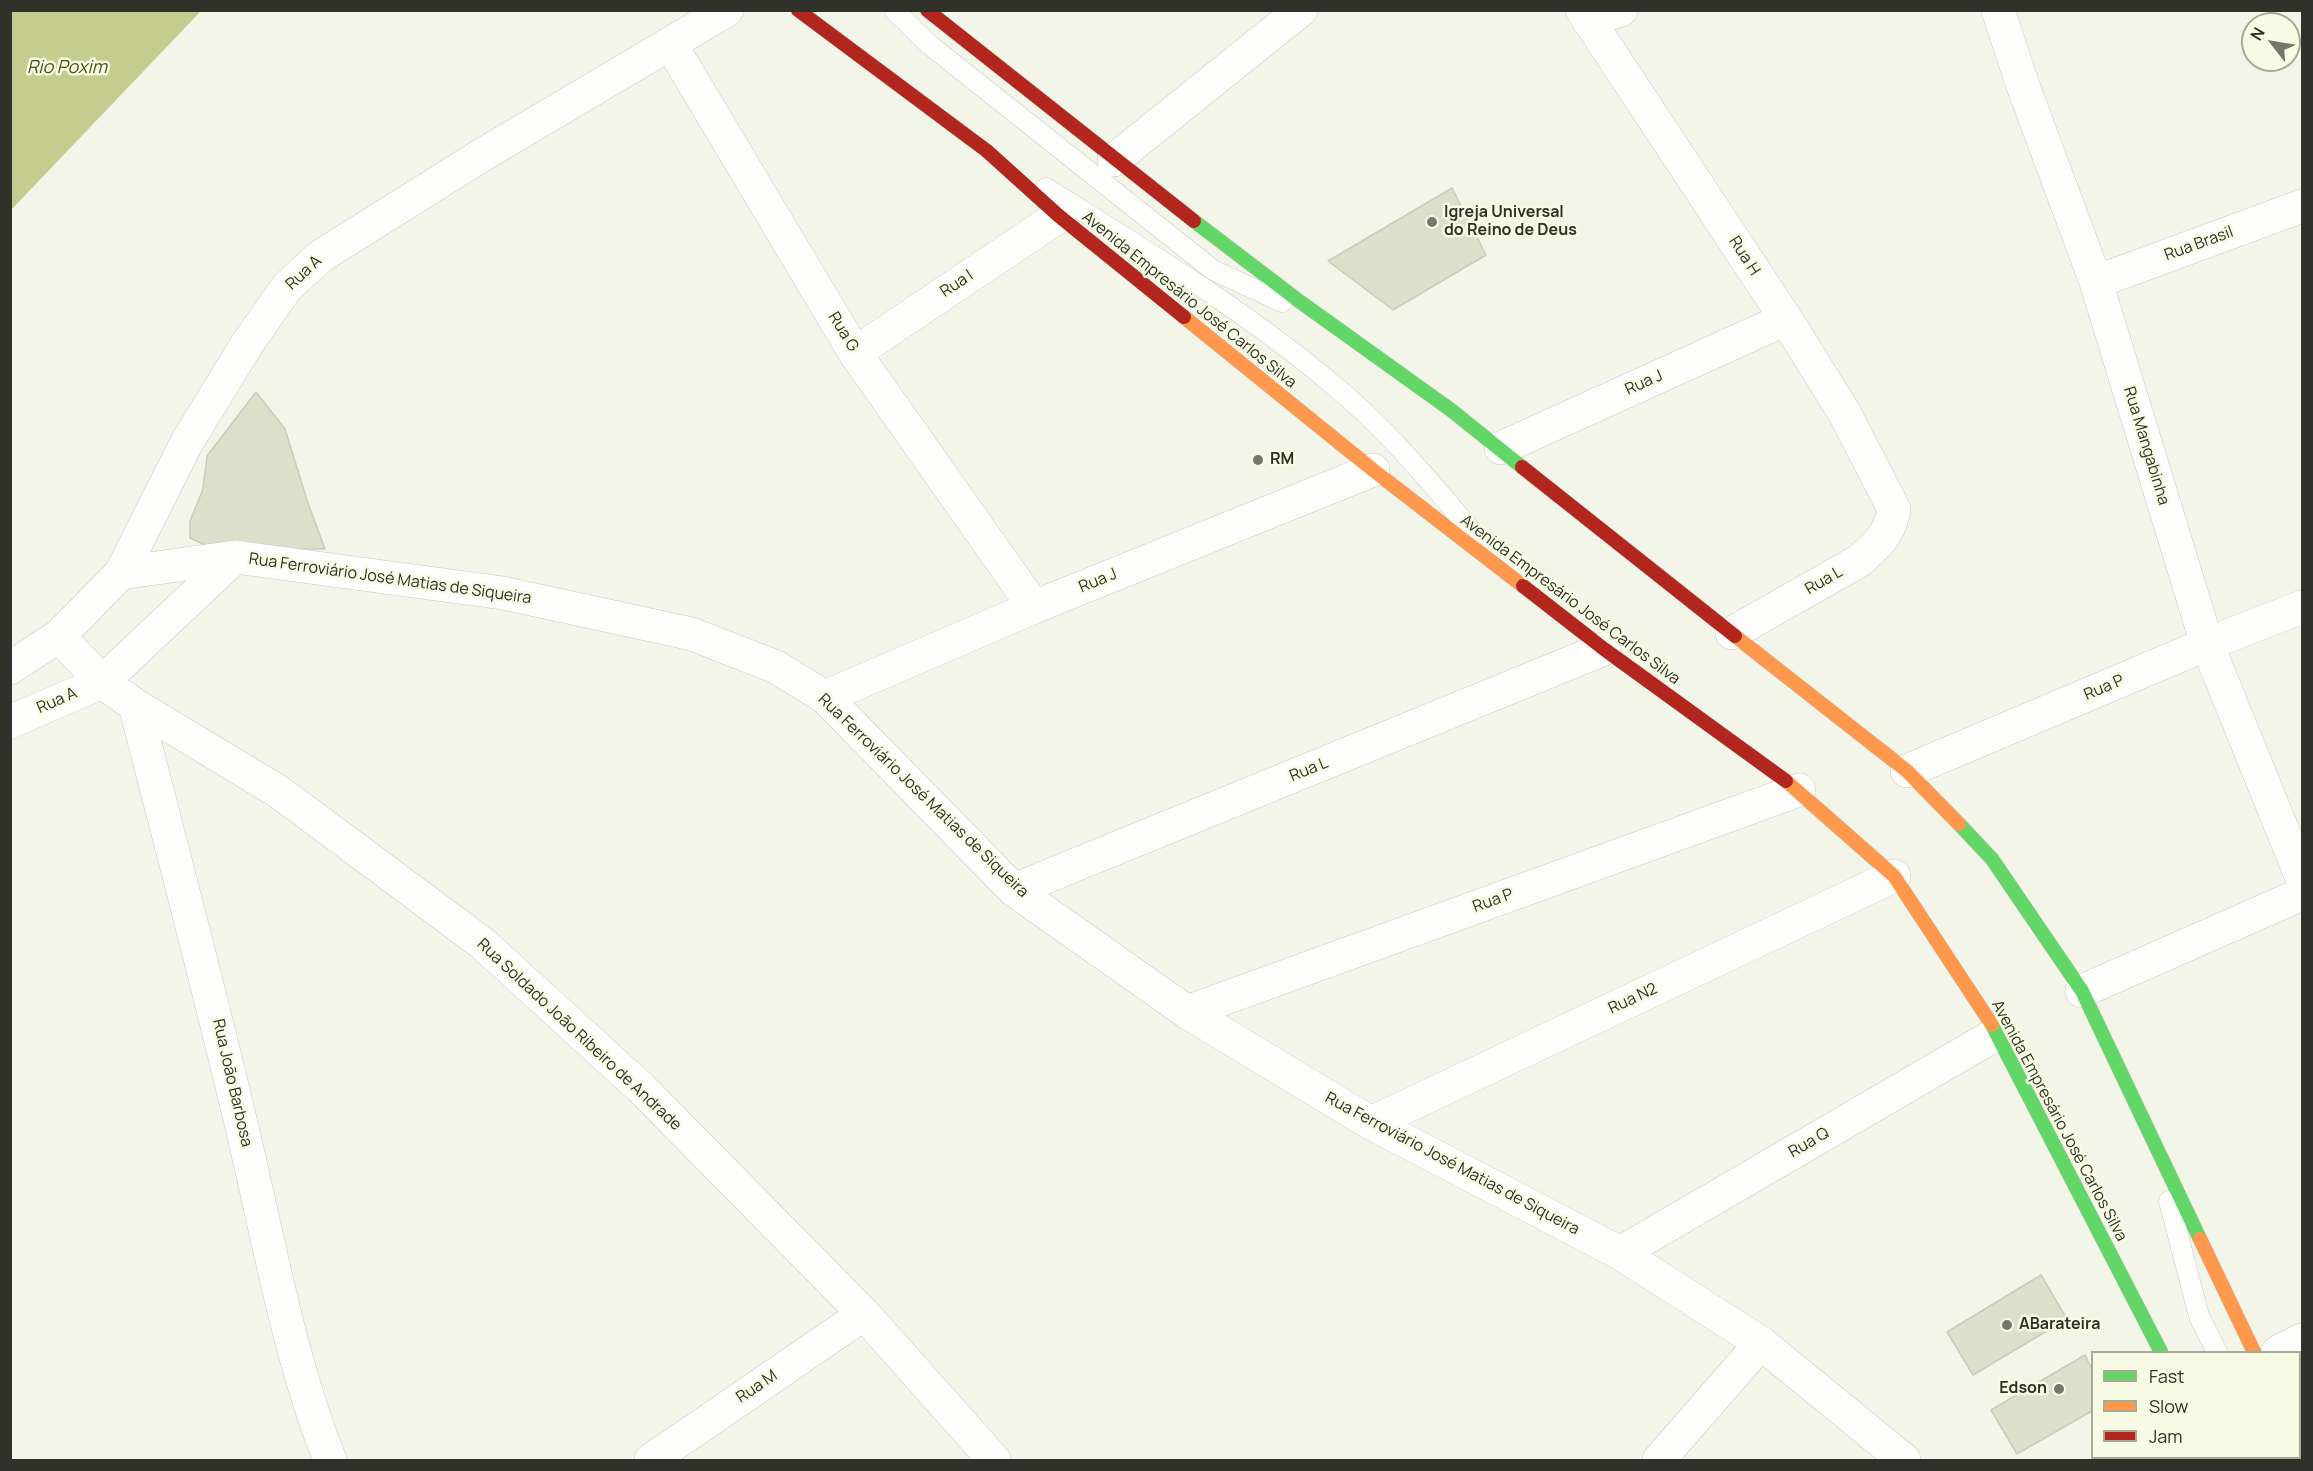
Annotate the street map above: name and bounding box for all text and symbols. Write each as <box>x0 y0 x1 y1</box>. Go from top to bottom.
north arrow <box>2241 12 2301 72</box>
text: N <box>2245 23 2270 44</box>
water label: Rio Poxim <box>27 57 107 79</box>
place label: Igreja Universal do Reino de Deus <box>1444 203 1577 241</box>
street label: Avenida Empresário José Carlos Silva <box>1078 208 1300 392</box>
marker: Igreja Universal do Reino de Deus <box>1425 215 1439 229</box>
street label: Rua Brasil <box>2162 223 2236 265</box>
street label: Rua H <box>1724 233 1764 279</box>
street label: Rua A <box>282 252 326 294</box>
street label: Rua I <box>937 266 977 302</box>
street label: Rua G <box>824 309 862 355</box>
street label: Rua J <box>1622 366 1666 400</box>
street label: Rua Mangabinha <box>2119 384 2173 508</box>
place label: RM <box>1270 450 1294 470</box>
marker: RM <box>1251 453 1265 467</box>
street label: Avenida Empresário José Carlos Silva <box>1456 511 1684 689</box>
street label: Rua Ferroviário José Matias de Siqueira <box>248 550 532 608</box>
street label: Rua L <box>1802 563 1846 599</box>
street label: Rua J <box>1076 565 1120 597</box>
street label: Rua P <box>2081 671 2127 705</box>
street label: Rua A <box>34 684 80 718</box>
street label: Rua Ferroviário José Matias de Siqueira <box>814 690 1032 902</box>
street label: Rua L <box>1287 754 1331 786</box>
street label: Rua P <box>1470 885 1516 917</box>
street label: Rua Soldado João Ribeiro de Andrade <box>473 935 685 1135</box>
street label: Rua N2 <box>1605 979 1661 1019</box>
street label: Avenida Empresário José Carlos Silva <box>1987 997 2131 1245</box>
street label: Rua João Barbosa <box>208 1017 256 1149</box>
street label: Rua Ferroviário José Matias de Siqueira <box>1322 1089 1582 1239</box>
street label: Rua Q <box>1785 1124 1833 1162</box>
place label: ABarateira <box>2019 1315 2100 1335</box>
marker: ABarateira <box>2000 1318 2014 1332</box>
legend <box>2091 1351 2301 1459</box>
text: Fast <box>2149 1364 2184 1388</box>
street label: Rua M <box>733 1366 781 1408</box>
place label: Edson <box>1999 1379 2047 1399</box>
marker: Edson <box>2052 1382 2066 1396</box>
text: Slow <box>2149 1394 2188 1418</box>
text: Jam <box>2149 1424 2183 1448</box>

